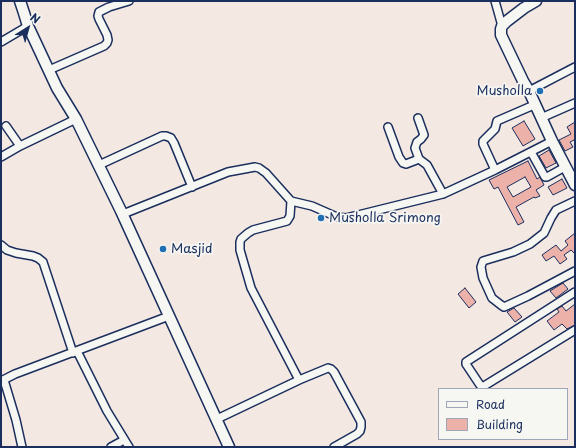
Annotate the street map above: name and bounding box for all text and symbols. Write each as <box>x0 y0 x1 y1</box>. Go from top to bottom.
north arrow <box>8 8 48 48</box>
text: N <box>27 9 44 27</box>
place label: Musholla <box>477 83 532 99</box>
marker: Musholla <box>535 86 545 96</box>
place label: Musholla Srimong <box>329 210 441 226</box>
marker: Musholla Srimong <box>316 213 326 223</box>
place label: Masjid <box>171 241 213 257</box>
marker: Masjid <box>158 244 168 254</box>
legend <box>438 388 568 440</box>
text: Road <box>476 395 505 413</box>
text: Building <box>476 415 523 433</box>

